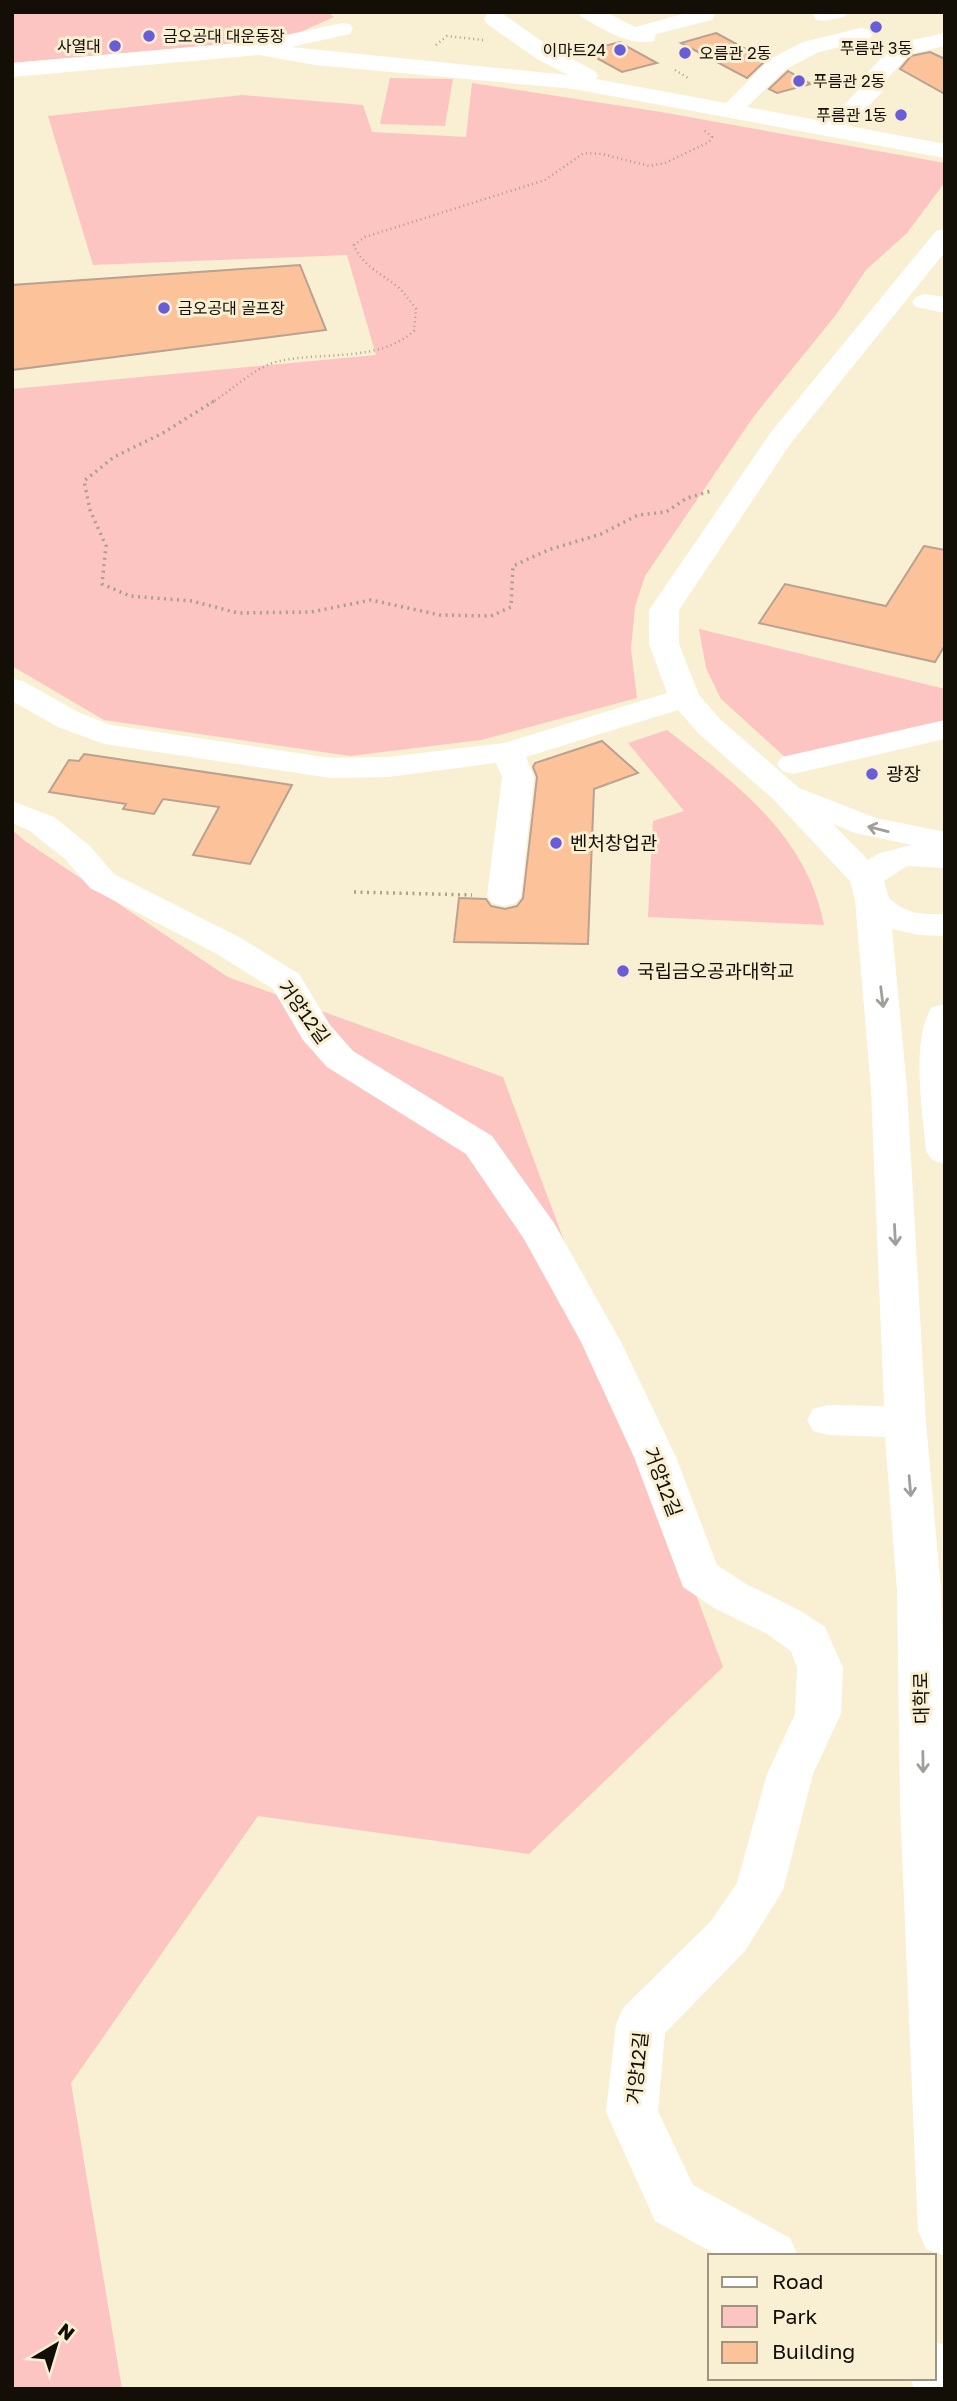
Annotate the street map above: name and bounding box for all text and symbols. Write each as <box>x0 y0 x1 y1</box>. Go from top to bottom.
marker: 푸름관 3동 <box>868 19 884 35</box>
place label: 금오공대 대운동장 <box>163 26 285 46</box>
marker: 금오공대 대운동장 <box>141 28 157 44</box>
place label: 사열대 <box>57 36 101 56</box>
marker: 사열대 <box>107 38 123 54</box>
place label: 푸름관 3동 <box>840 38 912 58</box>
place label: 이마트24 <box>543 40 606 60</box>
marker: 이마트24 <box>612 42 628 58</box>
place label: 오름관 2동 <box>699 43 771 63</box>
marker: 오름관 2동 <box>677 45 693 61</box>
place label: 푸름관 2동 <box>813 71 885 91</box>
marker: 푸름관 2동 <box>791 73 807 89</box>
place label: 푸름관 1동 <box>816 105 887 125</box>
marker: 푸름관 1동 <box>893 107 909 123</box>
place label: 금오공대 골프장 <box>178 298 285 318</box>
marker: 금오공대 골프장 <box>156 300 172 316</box>
place label: 광장 <box>886 762 921 785</box>
marker: 광장 <box>864 766 880 782</box>
one-way arrow <box>867 822 890 835</box>
place label: 벤처창업관 <box>570 831 657 854</box>
marker: 벤처창업관 <box>548 835 564 851</box>
place label: 국립금오공과대학교 <box>637 959 794 982</box>
marker: 국립금오공과대학교 <box>615 963 631 979</box>
street label: 거양12길 <box>274 976 335 1048</box>
one-way arrow <box>875 986 888 1008</box>
one-way arrow <box>889 1223 902 1245</box>
street label: 거양12길 <box>640 1444 687 1520</box>
one-way arrow <box>904 1474 917 1497</box>
street label: 대학로 <box>909 1672 932 1724</box>
one-way arrow <box>916 1750 929 1773</box>
street label: 거양12길 <box>621 2031 652 2105</box>
legend <box>708 2254 936 2380</box>
text: Road <box>772 2268 823 2294</box>
text: Park <box>772 2303 818 2329</box>
north arrow <box>21 2310 91 2380</box>
text: N <box>54 2318 80 2345</box>
text: Building <box>772 2338 855 2364</box>

